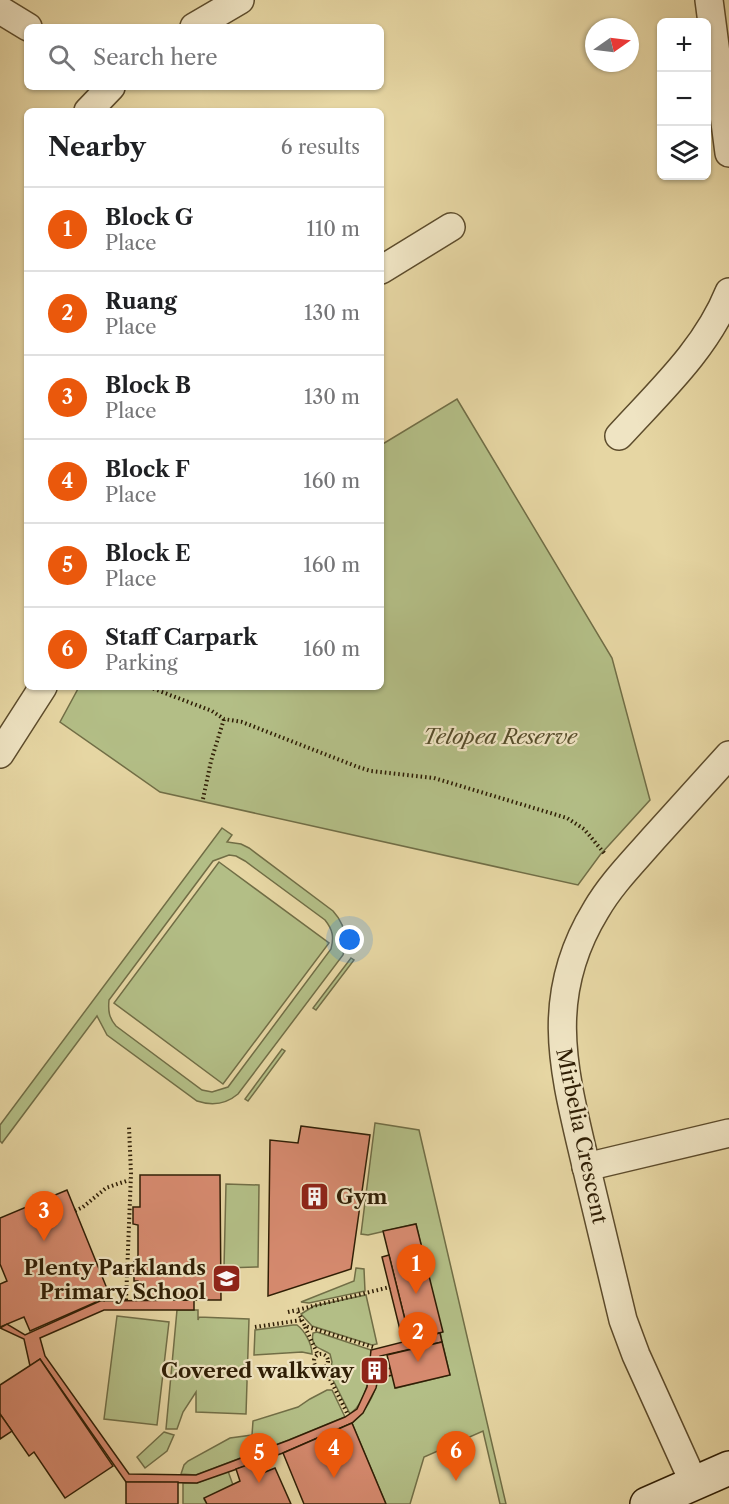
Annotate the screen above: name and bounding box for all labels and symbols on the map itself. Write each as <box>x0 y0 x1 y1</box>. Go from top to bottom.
north arrow <box>585 18 639 72</box>
park label: Telopea Reserve <box>423 724 578 749</box>
your location <box>335 925 364 954</box>
street label: Mirbelia Crescent <box>551 1046 613 1227</box>
building icon: Gym <box>299 1180 331 1212</box>
place label: Gym <box>336 1184 388 1209</box>
pin: 3 <box>24 1192 63 1241</box>
pin: 1 <box>396 1244 436 1294</box>
place label: Plenty Parklands Primary School <box>23 1255 206 1304</box>
school or university icon: Plenty Parklands Primary School <box>211 1263 243 1295</box>
pin: 2 <box>398 1312 438 1362</box>
building icon: Covered walkway <box>359 1354 391 1386</box>
place label: Covered walkway <box>161 1358 355 1383</box>
pin: 4 <box>314 1428 354 1478</box>
pin: 6 <box>436 1432 476 1481</box>
pin: 5 <box>240 1434 278 1483</box>

